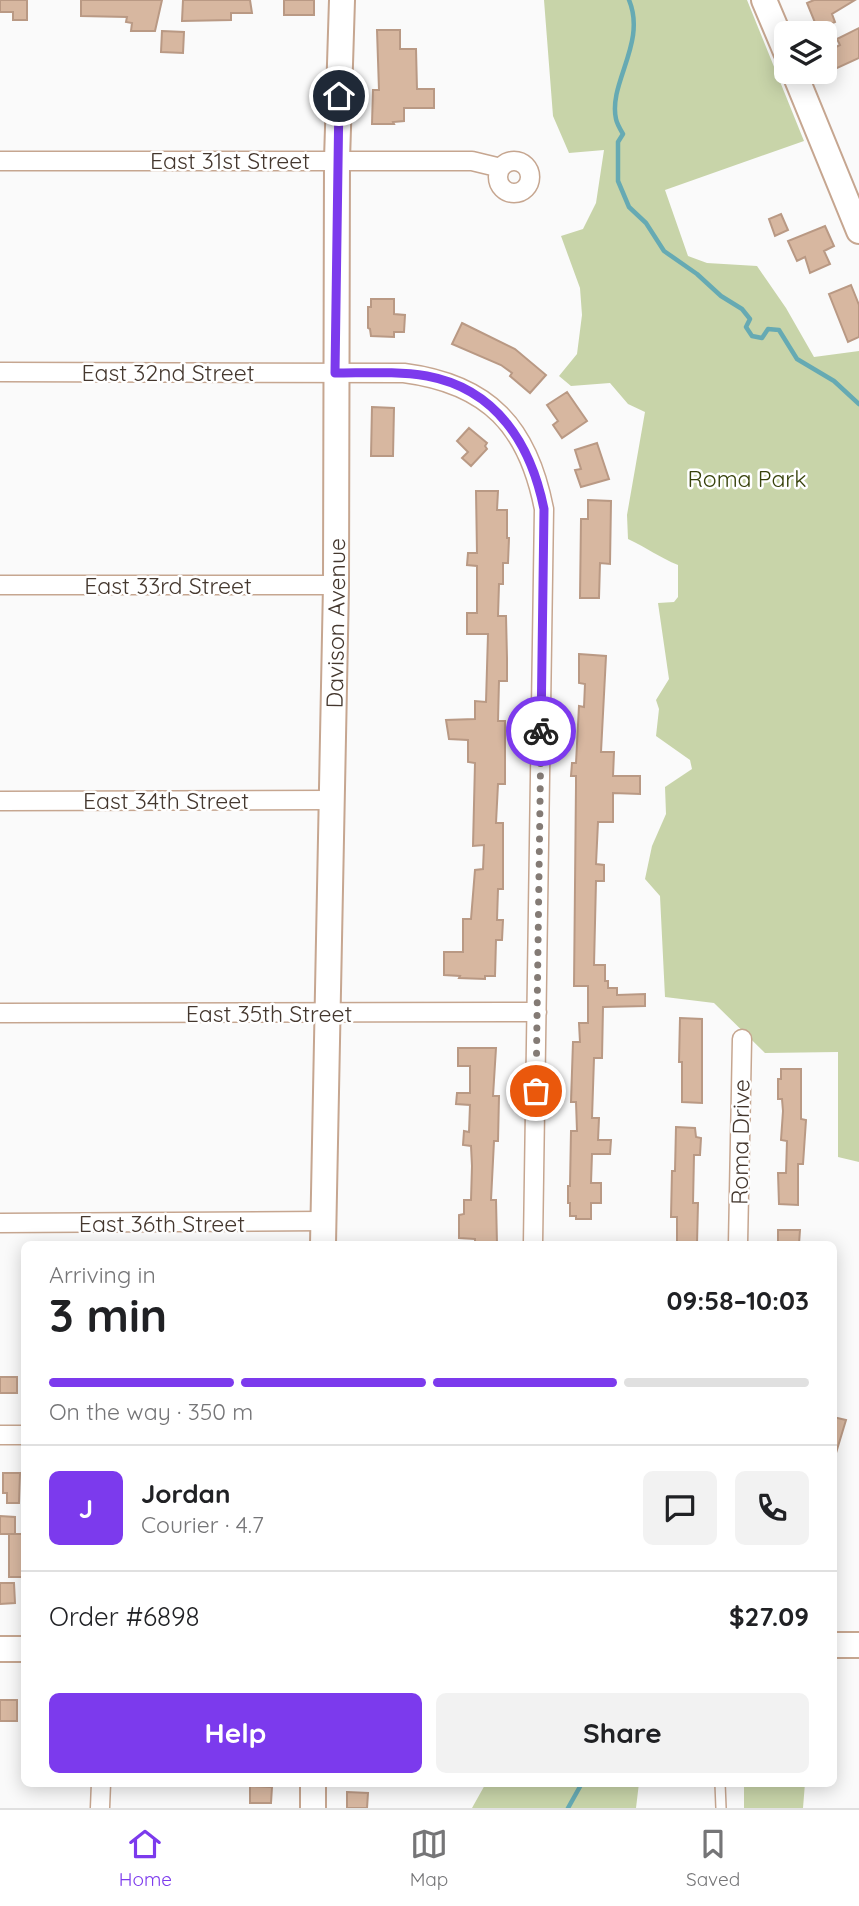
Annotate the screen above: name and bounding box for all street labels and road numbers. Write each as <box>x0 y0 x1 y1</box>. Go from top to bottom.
street label: East 31st Street <box>150 146 310 175</box>
street label: East 32nd Street <box>81 358 255 387</box>
street label: Davison Avenue <box>319 538 351 709</box>
street label: East 33rd Street <box>84 571 252 600</box>
street label: East 34th Street <box>83 786 249 815</box>
street label: East 35th Street <box>186 999 352 1028</box>
street label: Roma Drive <box>724 1079 756 1205</box>
street label: East 36th Street <box>79 1209 245 1238</box>

